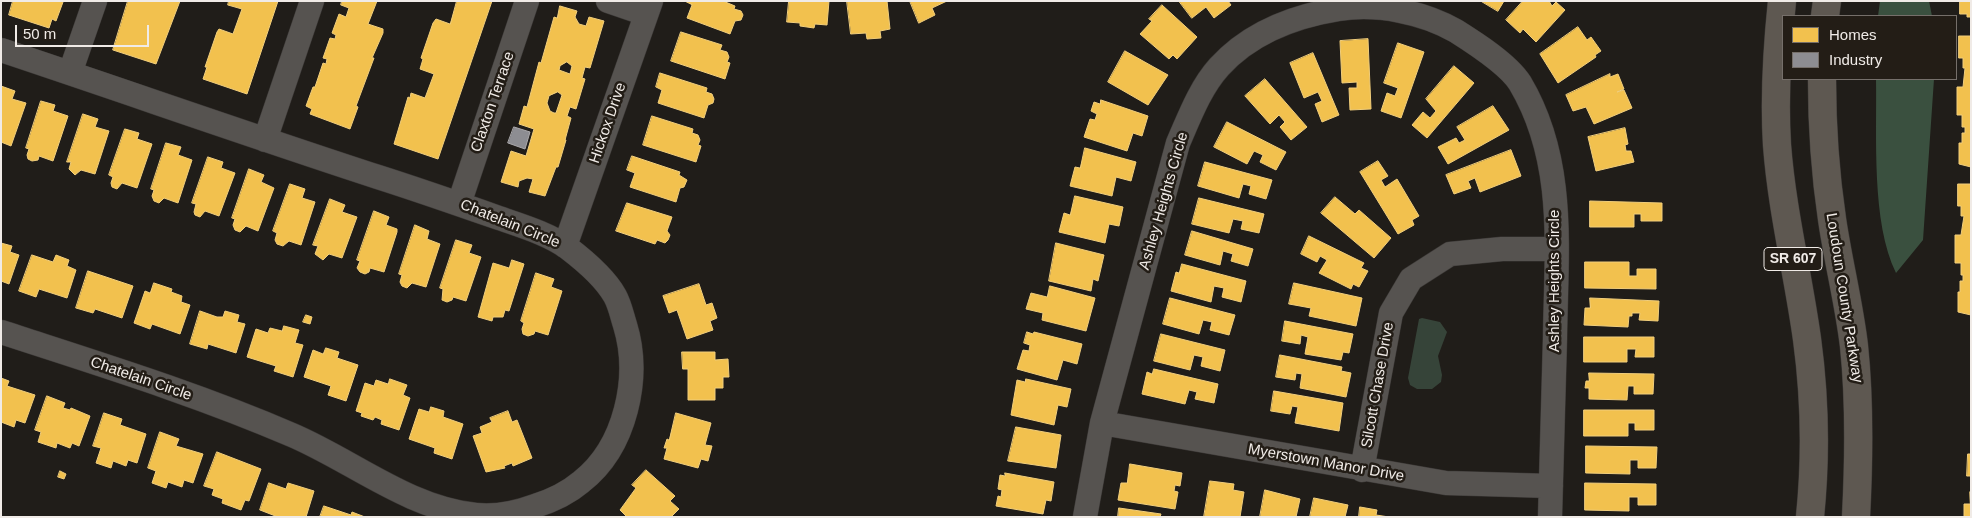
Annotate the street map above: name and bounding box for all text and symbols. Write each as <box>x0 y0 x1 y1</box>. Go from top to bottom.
scale bar <box>18 15 151 47</box>
legend <box>1782 15 1957 80</box>
text: 50 m <box>23 25 56 42</box>
text: Homes <box>1829 26 1877 43</box>
street label: Claxton Terrace <box>467 49 519 155</box>
text: Industry <box>1829 51 1882 68</box>
street label: Hickox Drive <box>586 80 630 166</box>
street label: Ashley Heights Circle <box>1136 130 1192 272</box>
street label: Chatelain Circle <box>458 196 562 252</box>
street label: Ashley Heights Circle <box>1546 210 1564 352</box>
street label: Loudoun County Parkway <box>1822 212 1866 384</box>
road number: SR 607 <box>1764 248 1822 270</box>
street label: Silcott Chase Drive <box>1358 321 1398 449</box>
street label: Chatelain Circle <box>88 353 194 405</box>
street label: Myerstown Manor Drive <box>1246 440 1406 486</box>

